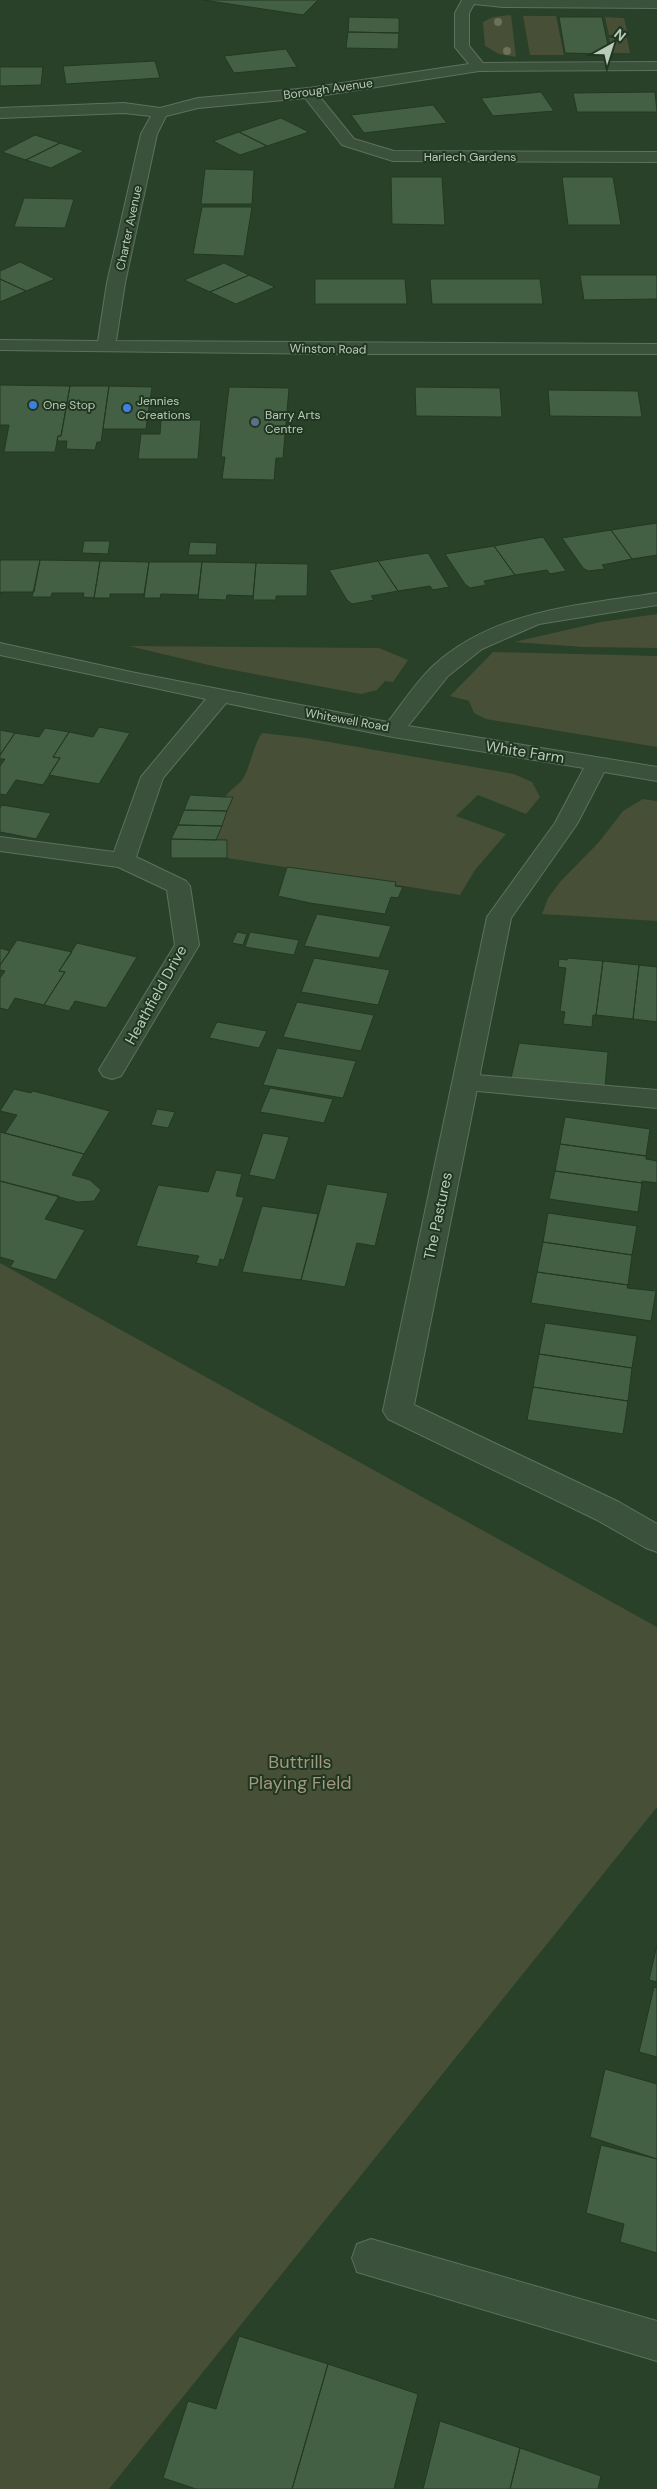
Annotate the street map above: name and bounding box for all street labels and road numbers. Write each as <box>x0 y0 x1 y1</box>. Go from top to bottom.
street label: Borough Avenue <box>282 75 374 103</box>
street label: Harlech Gardens <box>424 149 516 165</box>
street label: Charter Avenue <box>112 184 146 272</box>
street label: Winston Road <box>289 340 367 358</box>
street label: Whitewell Road <box>304 705 390 735</box>
street label: White Farm <box>484 736 566 768</box>
street label: Heathfield Drive <box>120 942 192 1048</box>
street label: The Pastures <box>419 1170 457 1262</box>

